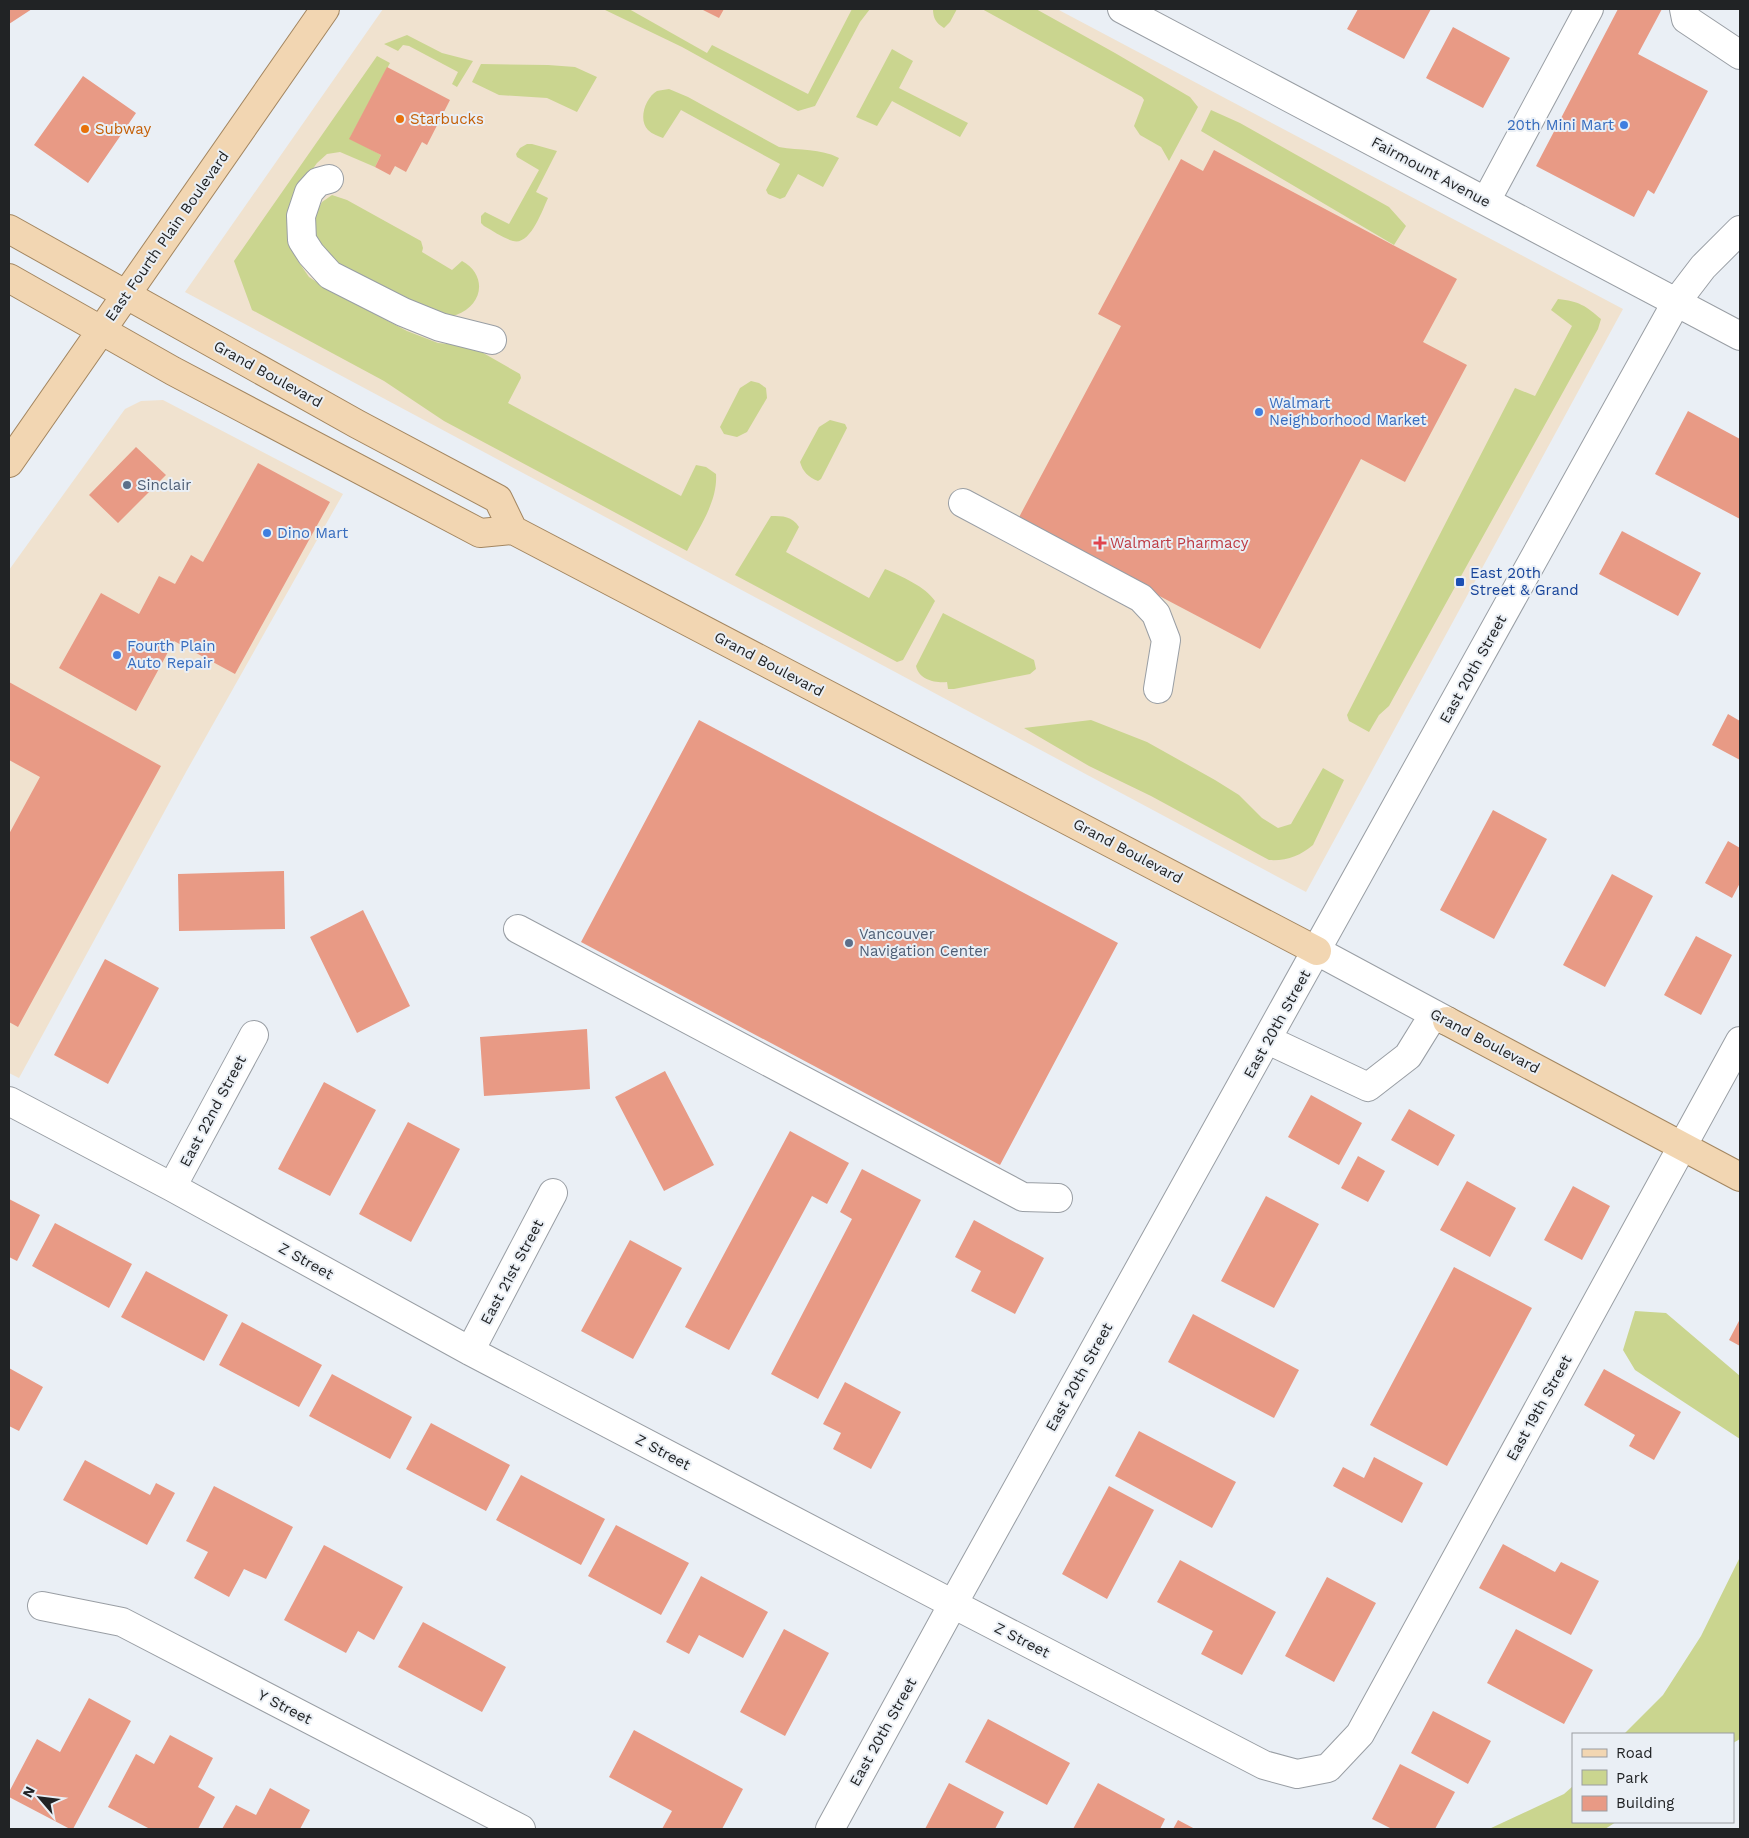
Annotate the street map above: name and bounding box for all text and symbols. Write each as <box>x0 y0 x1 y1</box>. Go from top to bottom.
place label: Starbucks <box>410 110 484 128</box>
marker: Starbucks <box>394 113 406 125</box>
place label: 20th Mini Mart <box>1507 116 1615 134</box>
marker: 20th Mini Mart <box>1618 119 1630 131</box>
place label: Subway <box>95 120 151 138</box>
marker: Subway <box>79 123 91 135</box>
street label: Fairmount Avenue <box>1368 133 1494 211</box>
street label: East Fourth Plain Boulevard <box>101 148 233 324</box>
street label: Grand Boulevard <box>210 337 326 411</box>
place label: Walmart Neighborhood Market <box>1269 394 1427 429</box>
marker: Walmart Neighborhood Market <box>1253 406 1265 418</box>
place label: Sinclair <box>137 476 191 494</box>
marker: Sinclair <box>121 479 133 491</box>
place label: Dino Mart <box>277 524 349 542</box>
marker: Dino Mart <box>261 527 273 539</box>
place label: Walmart Pharmacy <box>1110 534 1249 552</box>
marker: Walmart Pharmacy <box>1094 537 1106 549</box>
place label: East 20th Street & Grand <box>1470 564 1579 599</box>
marker: East 20th Street & Grand <box>1454 576 1466 588</box>
street label: East 20th Street <box>1436 611 1511 726</box>
street label: Grand Boulevard <box>711 628 827 700</box>
place label: Fourth Plain Auto Repair <box>127 637 215 672</box>
marker: Fourth Plain Auto Repair <box>111 649 123 661</box>
street label: Grand Boulevard <box>1070 815 1186 887</box>
place label: Vancouver Navigation Center <box>859 925 989 960</box>
marker: Vancouver Navigation Center <box>843 937 855 949</box>
street label: East 20th Street <box>1240 966 1315 1081</box>
street label: Grand Boulevard <box>1427 1005 1543 1077</box>
street label: East 22nd Street <box>176 1051 250 1170</box>
street label: East 21st Street <box>477 1216 548 1328</box>
street label: Z Street <box>276 1239 337 1284</box>
street label: East 20th Street <box>1042 1319 1117 1434</box>
street label: East 19th Street <box>1503 1351 1576 1464</box>
street label: Z Street <box>632 1430 694 1474</box>
street label: Z Street <box>991 1618 1053 1662</box>
street label: East 20th Street <box>846 1674 921 1789</box>
street label: Y Street <box>255 1686 316 1729</box>
legend <box>1572 1733 1734 1823</box>
text: Road <box>1616 1744 1653 1762</box>
text: Park <box>1616 1769 1649 1787</box>
north arrow <box>15 1773 65 1823</box>
text: N <box>19 1784 38 1800</box>
text: Building <box>1616 1794 1674 1812</box>

